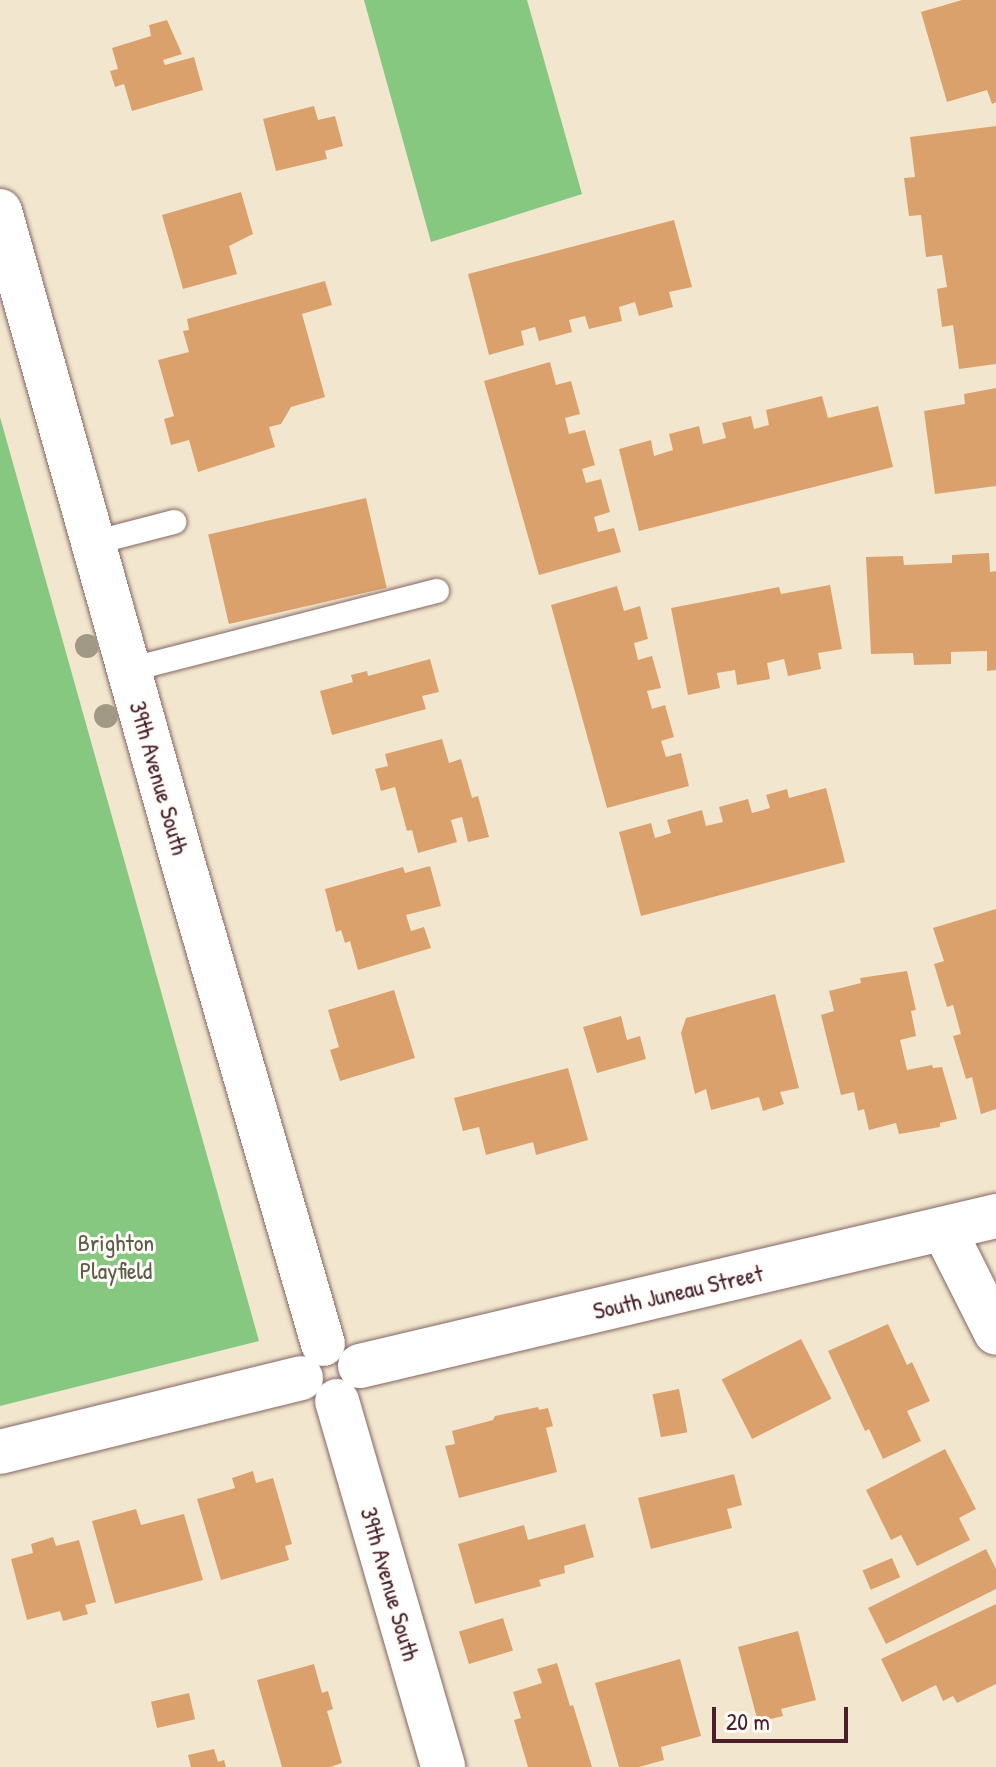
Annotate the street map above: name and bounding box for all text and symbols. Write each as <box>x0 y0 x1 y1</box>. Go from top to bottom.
street label: 39th Avenue South <box>123 698 195 858</box>
park label: Brighton Playfield <box>78 1229 154 1285</box>
street label: South Juneau Street <box>590 1258 766 1326</box>
street label: 39th Avenue South <box>354 1504 426 1664</box>
scale bar <box>716 1691 852 1741</box>
text: 20 m <box>726 1705 770 1737</box>

